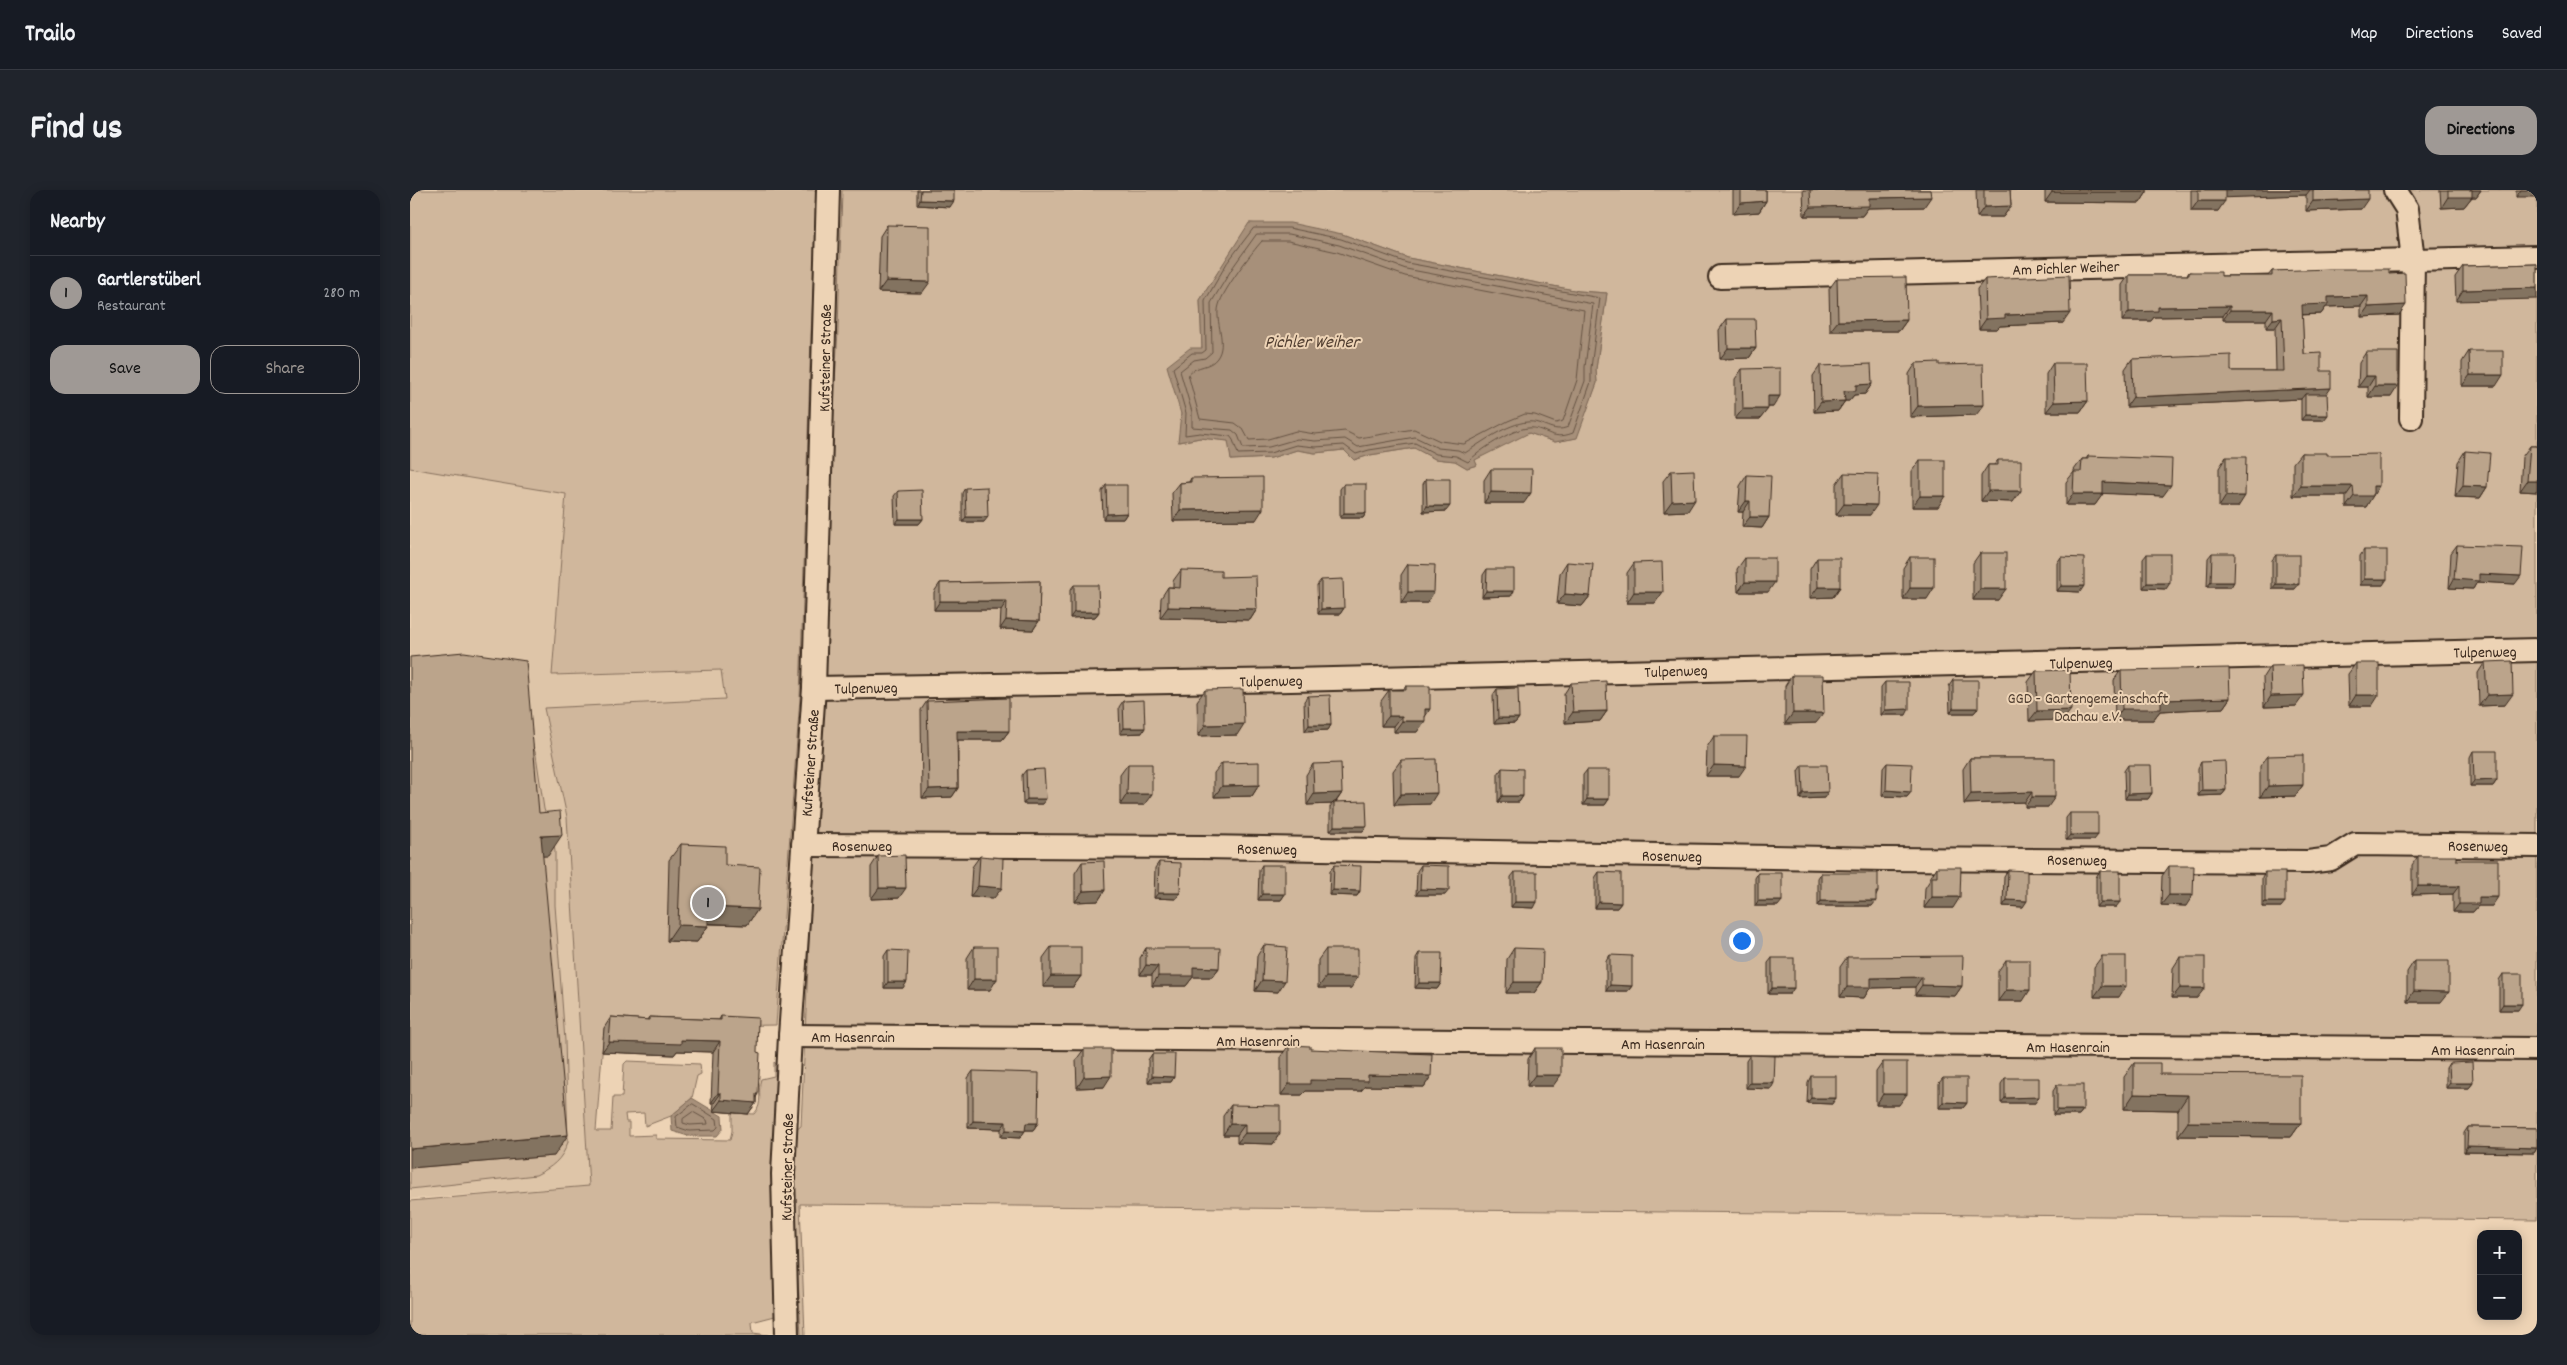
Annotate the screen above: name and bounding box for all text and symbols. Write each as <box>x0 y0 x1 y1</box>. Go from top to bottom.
text: Trailo <box>25 18 76 52</box>
text: Map <box>2350 22 2377 47</box>
text: Directions <box>2405 22 2474 47</box>
text: Saved <box>2502 22 2542 47</box>
text: Find us <box>30 105 122 155</box>
button: Directions <box>2425 106 2537 155</box>
text: Nearby <box>50 208 105 238</box>
street label: Am Pichler Weiher <box>2012 256 2120 283</box>
text: Gartlerstüberl <box>97 268 201 295</box>
text: 1 <box>64 282 68 305</box>
text: 280 m <box>323 282 360 305</box>
text: Restaurant <box>97 295 166 318</box>
street label: Kufsteiner Straße <box>814 304 839 412</box>
water label: Pichler Weiher <box>1265 331 1361 356</box>
button: Save <box>50 345 200 394</box>
button: Share <box>210 345 360 394</box>
street label: Tulpenweg <box>2453 641 2517 666</box>
street label: Tulpenweg <box>2049 652 2113 677</box>
street label: Tulpenweg <box>1644 660 1708 685</box>
street label: Tulpenweg <box>1239 670 1303 695</box>
street label: Tulpenweg <box>834 677 898 702</box>
park label: GGD - Gartengemeinschaft Dachau e.V. <box>2007 688 2169 729</box>
street label: Kufsteiner Straße <box>796 709 827 818</box>
street label: Rosenweg <box>2448 835 2508 860</box>
street label: Rosenweg <box>832 836 892 859</box>
street label: Rosenweg <box>1237 838 1297 863</box>
street label: Rosenweg <box>1642 845 1702 870</box>
street label: Rosenweg <box>2047 849 2107 874</box>
pin: 1 <box>692 884 724 922</box>
your location <box>1729 928 1755 954</box>
street label: Am Hasenrain <box>811 1027 895 1050</box>
street label: Am Hasenrain <box>1216 1031 1300 1054</box>
street label: Am Hasenrain <box>1621 1034 1705 1057</box>
street label: Am Hasenrain <box>2026 1037 2110 1060</box>
street label: Am Hasenrain <box>2431 1040 2515 1063</box>
street label: Kufsteiner Straße <box>776 1113 801 1221</box>
map controls <box>2477 1230 2522 1320</box>
button: + <box>2477 1230 2522 1275</box>
button: − <box>2477 1275 2522 1320</box>

